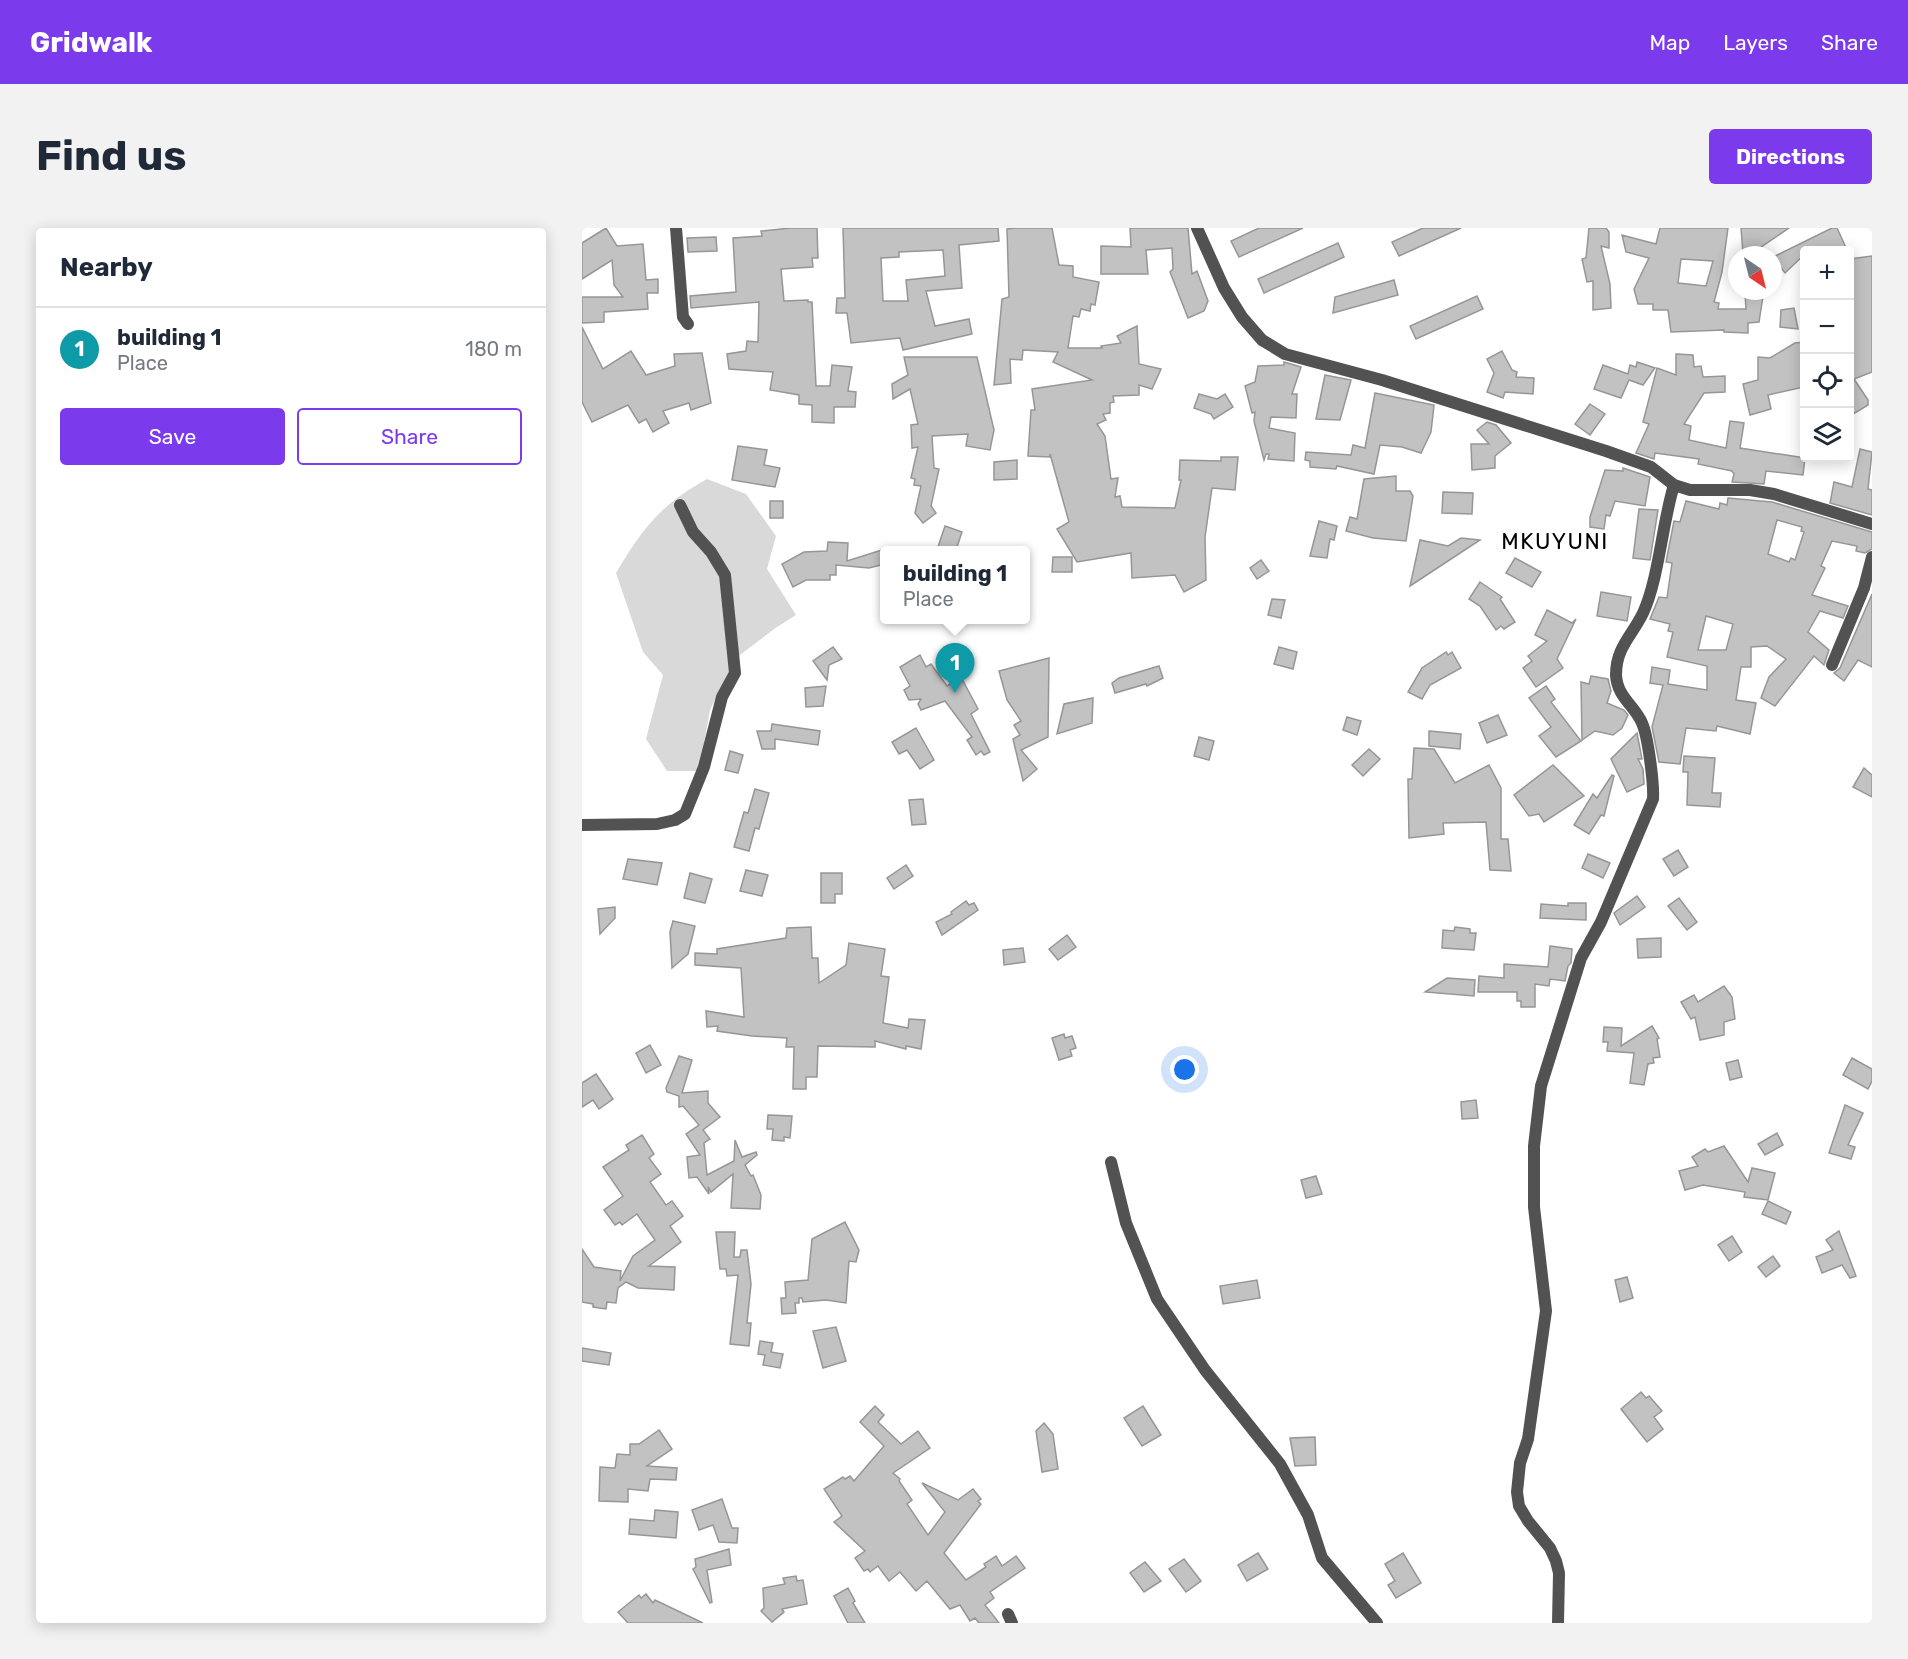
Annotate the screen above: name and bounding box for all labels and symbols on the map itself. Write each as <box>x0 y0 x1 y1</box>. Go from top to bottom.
north arrow <box>1728 246 1782 300</box>
district label: MKUYUNI <box>1501 528 1609 555</box>
pin: 1 <box>936 644 974 693</box>
your location <box>1170 1055 1199 1084</box>

